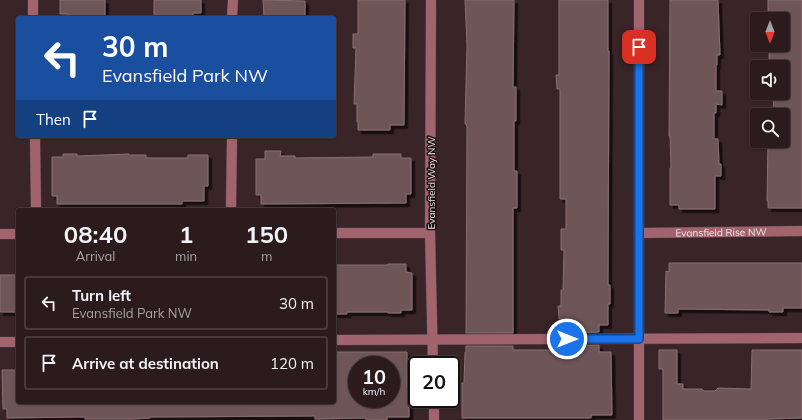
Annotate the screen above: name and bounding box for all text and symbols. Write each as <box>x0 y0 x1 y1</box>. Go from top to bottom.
north arrow <box>750 12 790 52</box>
map controls <box>750 12 790 148</box>
text: 30 m <box>102 29 168 64</box>
pin <box>622 30 656 64</box>
icon: left <box>36 32 88 84</box>
icon: arrive <box>628 36 650 58</box>
button: sound <box>750 60 790 100</box>
text: Evansfield Park NW <box>102 64 268 87</box>
icon: arrive <box>79 108 101 130</box>
button: search <box>750 108 790 148</box>
text: Then <box>36 110 71 129</box>
street label: Evansfield Way NW <box>425 137 438 230</box>
text: 08:40 <box>64 219 127 249</box>
text: 1 <box>179 219 193 249</box>
text: 150 <box>245 219 288 249</box>
street label: Evansfield Rise NW <box>675 225 767 239</box>
text: Arrival <box>76 248 115 264</box>
text: min <box>175 248 197 264</box>
text: m <box>261 248 272 264</box>
text: Turn left <box>72 286 131 305</box>
icon: left <box>38 292 60 314</box>
text: 30 m <box>279 294 314 313</box>
text: Evansfield Park NW <box>72 305 192 321</box>
position arrow <box>546 318 588 360</box>
icon: arrive <box>38 352 60 374</box>
text: Arrive at destination <box>72 354 219 373</box>
text: 120 m <box>270 354 314 373</box>
speed limit sign: 20 <box>408 356 460 408</box>
text: 10 <box>362 364 386 389</box>
text: km/h <box>363 385 385 398</box>

